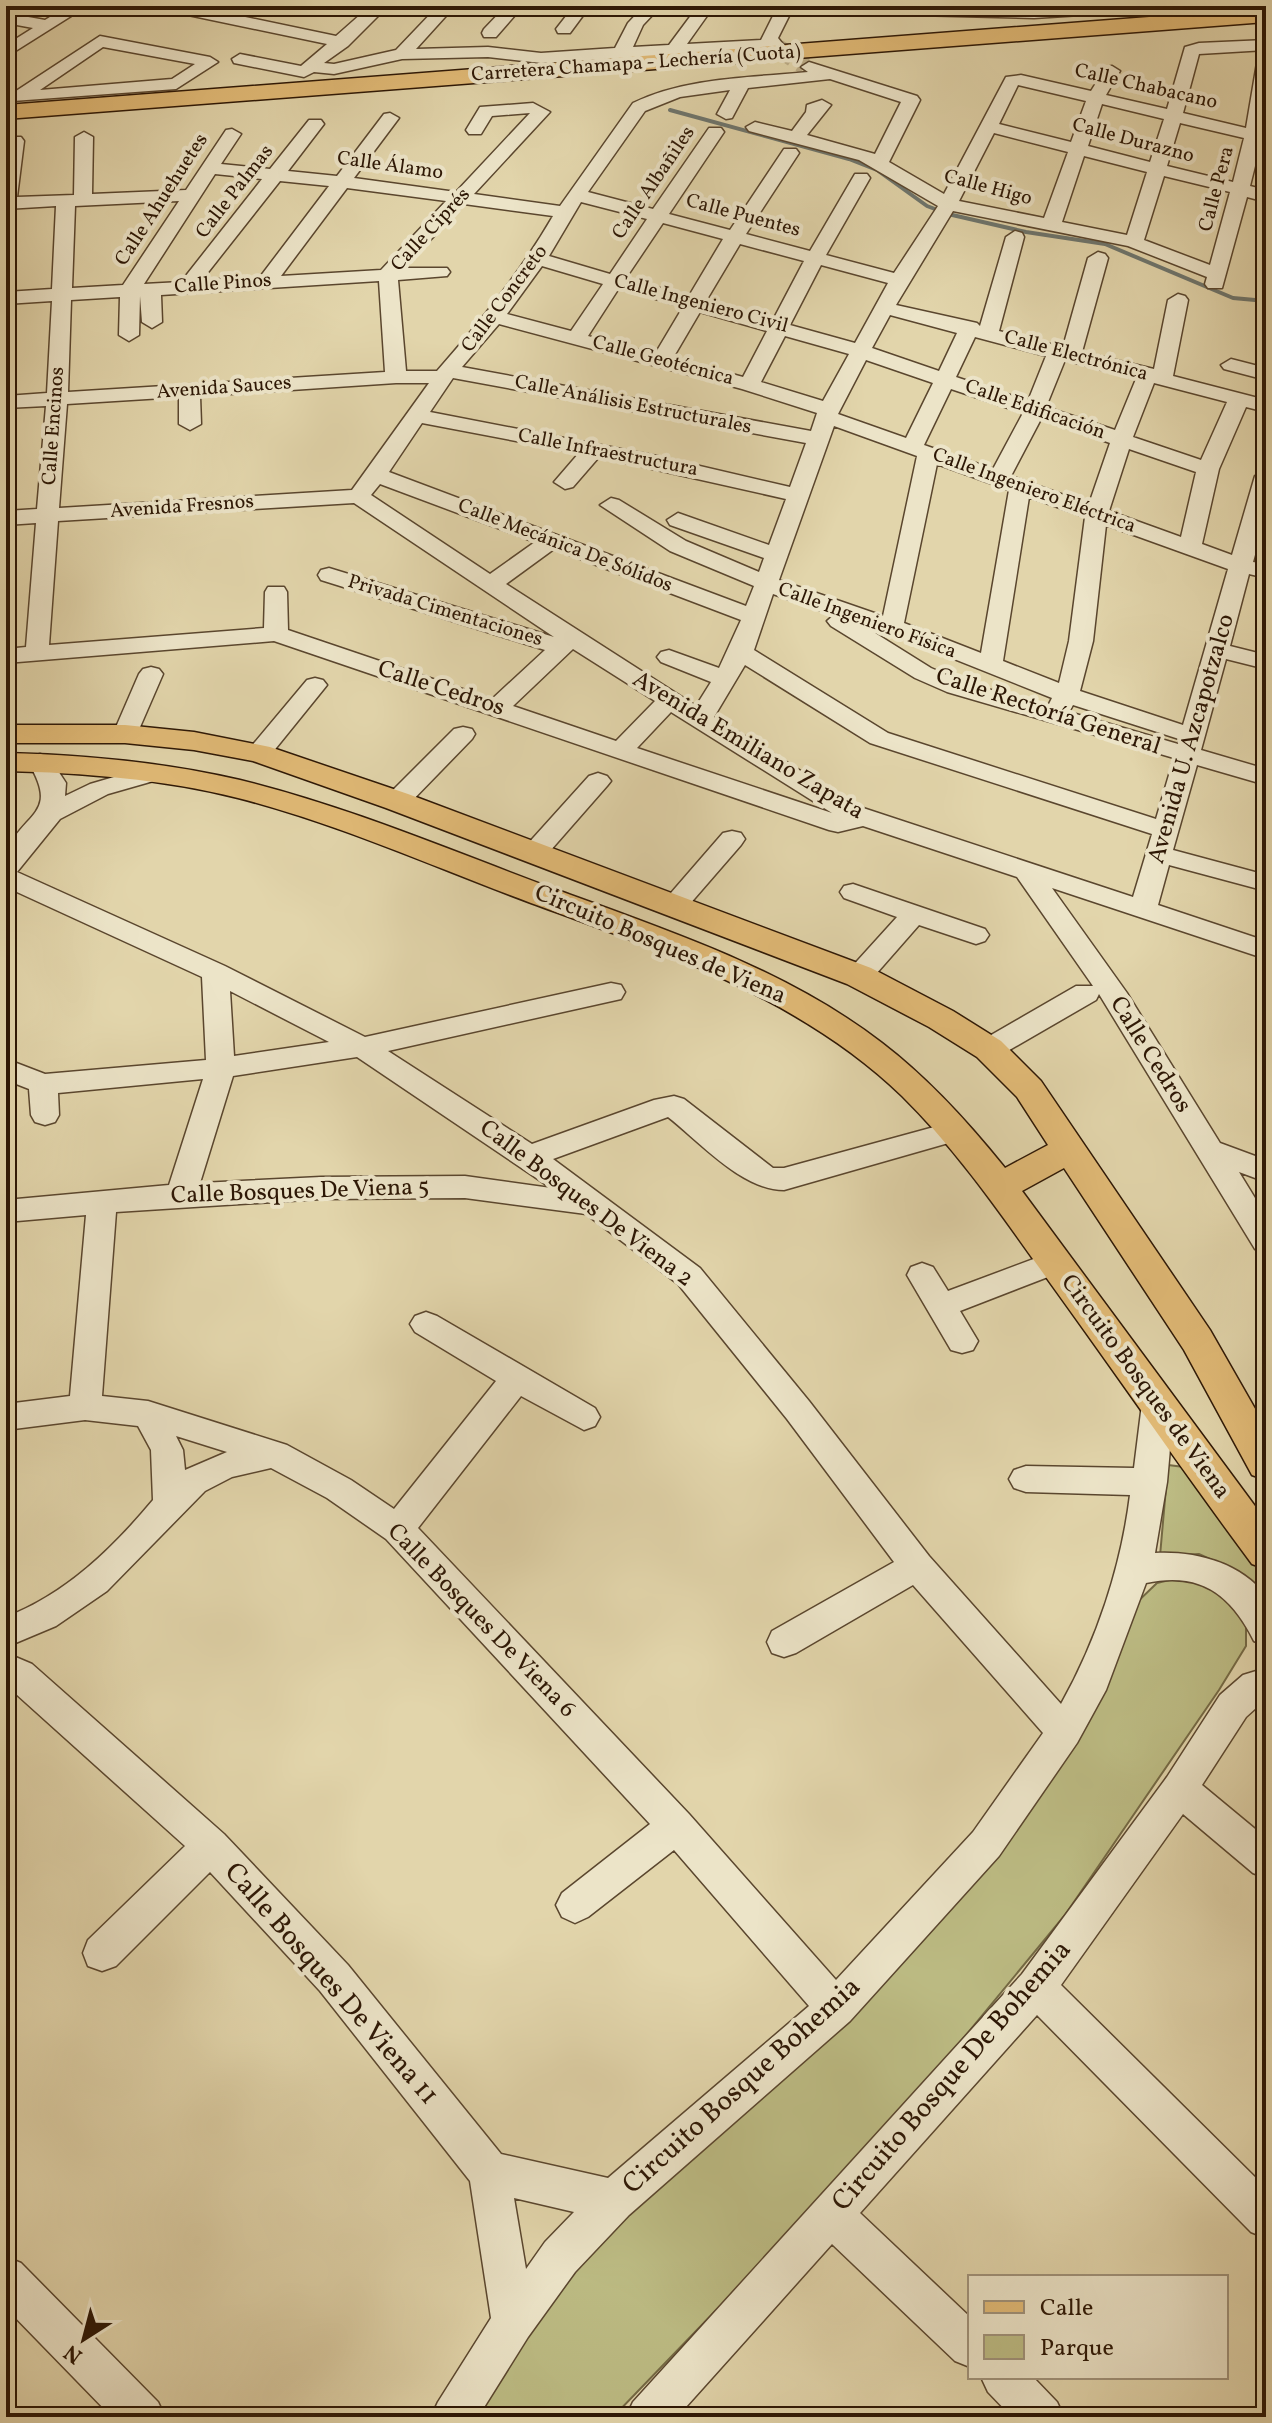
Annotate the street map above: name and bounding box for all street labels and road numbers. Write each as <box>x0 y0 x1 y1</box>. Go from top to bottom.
street label: Carretera Chamapa - Lechería (Cuota) <box>470 39 802 89</box>
street label: Calle Chabacano <box>1072 57 1220 117</box>
street label: Calle Durazno <box>1069 111 1197 171</box>
street label: Calle Albañiles <box>606 121 702 245</box>
street label: Calle Ahuehuetes <box>109 128 215 272</box>
street label: Calle Palmas <box>189 139 281 245</box>
street label: Calle Pera <box>1192 143 1242 235</box>
street label: Calle Álamo <box>335 145 445 187</box>
street label: Calle Higo <box>941 163 1035 213</box>
street label: Calle Ciprés <box>385 182 477 278</box>
street label: Calle Puentes <box>683 187 803 245</box>
street label: Calle Concreto <box>455 239 555 359</box>
street label: Calle Pinos <box>174 267 272 301</box>
street label: Calle Ingeniero Civil <box>611 267 791 341</box>
street label: Calle Electrónica <box>1001 323 1151 389</box>
street label: Calle Geotécnica <box>589 329 737 393</box>
street label: Calle Encinos <box>36 366 72 486</box>
street label: Calle Análisis Estructurales <box>512 368 754 442</box>
street label: Avenida Sauces <box>156 369 292 407</box>
street label: Calle Edificación <box>961 373 1109 447</box>
street label: Calle Infraestructura <box>516 422 701 484</box>
street label: Calle Ingeniero Eléctrica <box>928 441 1140 541</box>
street label: Avenida Fresnos <box>109 488 255 526</box>
street label: Calle Mecánica De Sólidos <box>454 492 676 600</box>
street label: Privada Cimentaciones <box>344 568 546 654</box>
street label: Calle Ingeniero Física <box>774 576 960 666</box>
street label: Avenida U. Azcapotzalco <box>1140 610 1244 868</box>
street label: Calle Cedros <box>373 652 509 726</box>
street label: Calle Rectoría General <box>931 660 1165 764</box>
street label: Avenida Emiliano Zapata <box>626 663 870 829</box>
street label: Circuito Bosques de Viena <box>529 877 791 1013</box>
street label: Calle Cedros <box>1101 990 1199 1120</box>
street label: Calle Bosques De Viena 2 <box>472 1112 700 1296</box>
street label: Calle Bosques De Viena 5 <box>170 1170 430 1214</box>
street label: Circuito Bosques de Viena <box>1052 1268 1238 1506</box>
street label: Calle Bosques De Viena 6 <box>379 1516 583 1726</box>
street label: Calle Bosques De Viena 11 <box>215 1854 447 2114</box>
street label: Circuito Bosque De Bohemia <box>823 1932 1081 2220</box>
street label: Circuito Bosque Bohemia <box>614 1968 870 2204</box>

